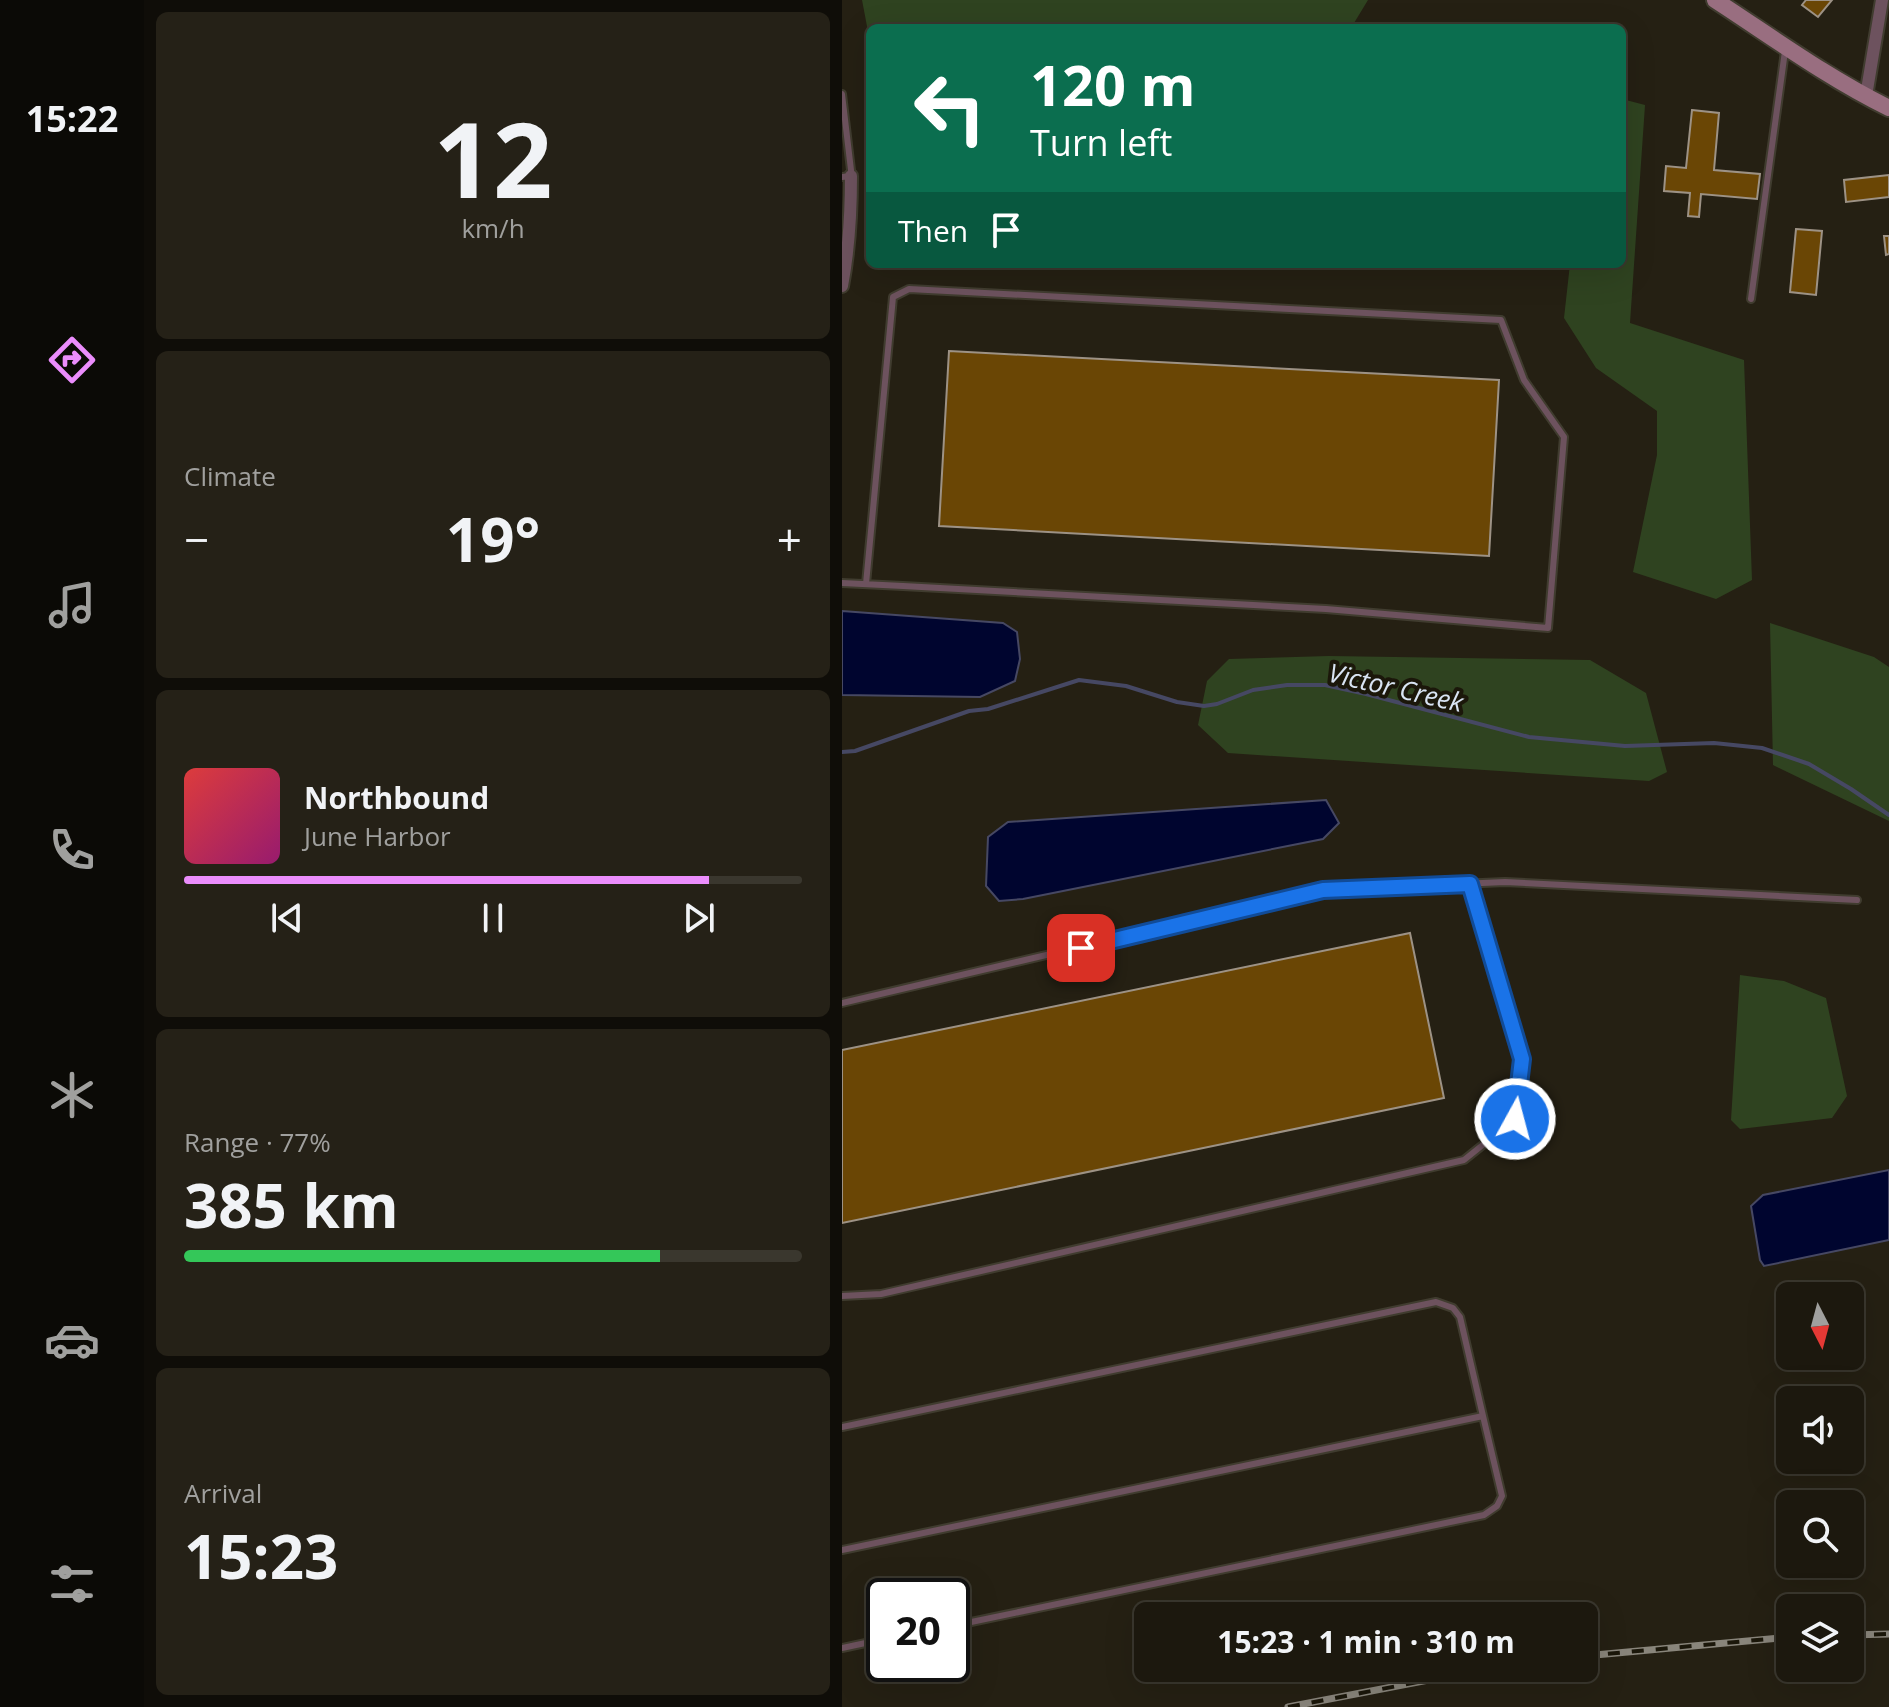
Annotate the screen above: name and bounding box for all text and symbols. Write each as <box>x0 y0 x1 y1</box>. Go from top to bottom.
text: 120 m <box>1030 46 1196 122</box>
icon: left <box>898 56 1002 160</box>
text: 12 <box>434 87 552 228</box>
text: 15:22 <box>26 94 118 143</box>
text: Turn left <box>1030 118 1172 167</box>
icon: arrive <box>984 208 1028 252</box>
text: km/h <box>461 210 525 246</box>
text: Then <box>898 210 968 251</box>
icon: directions <box>44 332 100 388</box>
text: Climate <box>184 458 276 494</box>
text: 19° <box>446 498 540 580</box>
text: − <box>184 509 209 569</box>
text: + <box>777 509 802 569</box>
icon: music <box>44 577 100 633</box>
water label: Victor Creek <box>1325 654 1468 720</box>
text: Northbound <box>304 777 489 818</box>
text: June Harbor <box>304 818 451 854</box>
icon: phone <box>44 822 100 878</box>
icon: previous <box>265 896 309 940</box>
icon: pause <box>471 896 515 940</box>
icon: next <box>677 896 721 940</box>
pin <box>1047 914 1115 982</box>
icon: arrive <box>1059 926 1103 970</box>
icon: climate <box>44 1067 100 1123</box>
position arrow <box>1473 1077 1557 1161</box>
text: Range · 77% <box>184 1124 331 1160</box>
text: 385 km <box>184 1164 399 1246</box>
north arrow <box>1776 1282 1864 1370</box>
map controls <box>1776 1282 1864 1682</box>
icon: car <box>44 1312 100 1368</box>
button: sound <box>1776 1386 1864 1474</box>
text: Arrival <box>184 1475 262 1511</box>
button: search <box>1776 1490 1864 1578</box>
text: 15:23 <box>184 1515 338 1597</box>
icon: filters <box>44 1556 100 1612</box>
speed limit sign: 20 <box>866 1578 970 1682</box>
button: layers <box>1776 1594 1864 1682</box>
text: 15:23 · 1 min · 310 m <box>1217 1621 1515 1662</box>

